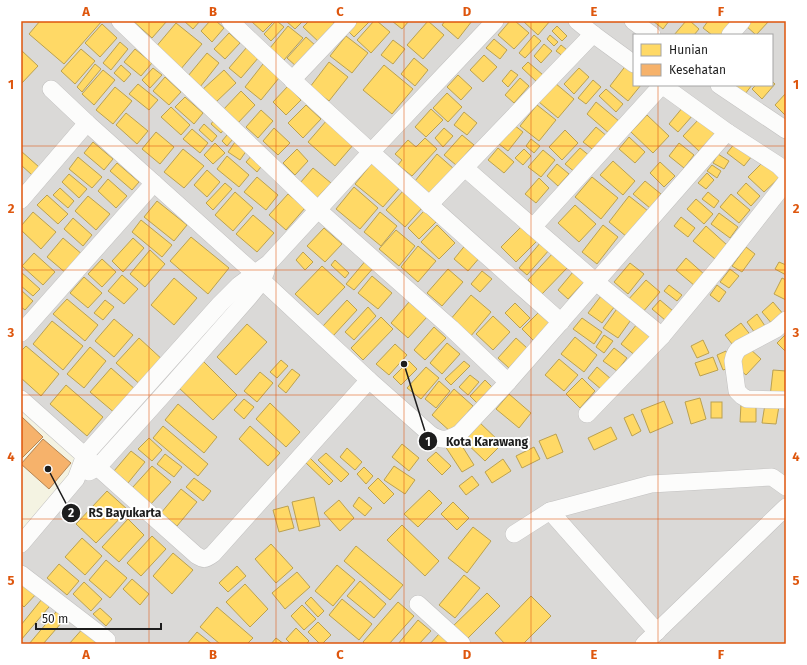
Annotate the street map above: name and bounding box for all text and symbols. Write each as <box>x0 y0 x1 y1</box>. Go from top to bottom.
text: A <box>81 4 90 19</box>
text: B <box>209 4 217 19</box>
text: C <box>336 4 344 19</box>
text: D <box>463 4 472 19</box>
text: E <box>591 4 598 19</box>
text: F <box>718 4 725 19</box>
legend <box>633 34 773 86</box>
text: Hunian <box>669 43 708 57</box>
text: Kesehatan <box>669 63 726 77</box>
text: 1 <box>8 77 14 92</box>
text: 1 <box>793 77 799 92</box>
text: 2 <box>8 201 15 216</box>
text: 2 <box>793 201 800 216</box>
text: 3 <box>7 325 15 340</box>
text: 3 <box>792 325 800 340</box>
callout: Kota Karawang <box>418 429 536 453</box>
text: 1 <box>425 435 431 449</box>
text: Kota Karawang <box>446 435 528 449</box>
text: 4 <box>7 449 15 464</box>
text: 4 <box>792 449 800 464</box>
callout: RS Bayukarta <box>61 501 170 525</box>
text: 2 <box>68 506 74 520</box>
text: RS Bayukarta <box>89 506 162 520</box>
text: 5 <box>8 573 15 588</box>
text: 5 <box>793 573 800 588</box>
scale bar <box>36 605 161 631</box>
text: 50 m <box>42 612 68 626</box>
text: A <box>81 647 90 662</box>
text: B <box>209 647 217 662</box>
text: C <box>336 647 344 662</box>
text: D <box>463 647 472 662</box>
text: E <box>591 647 598 662</box>
text: F <box>718 647 725 662</box>

